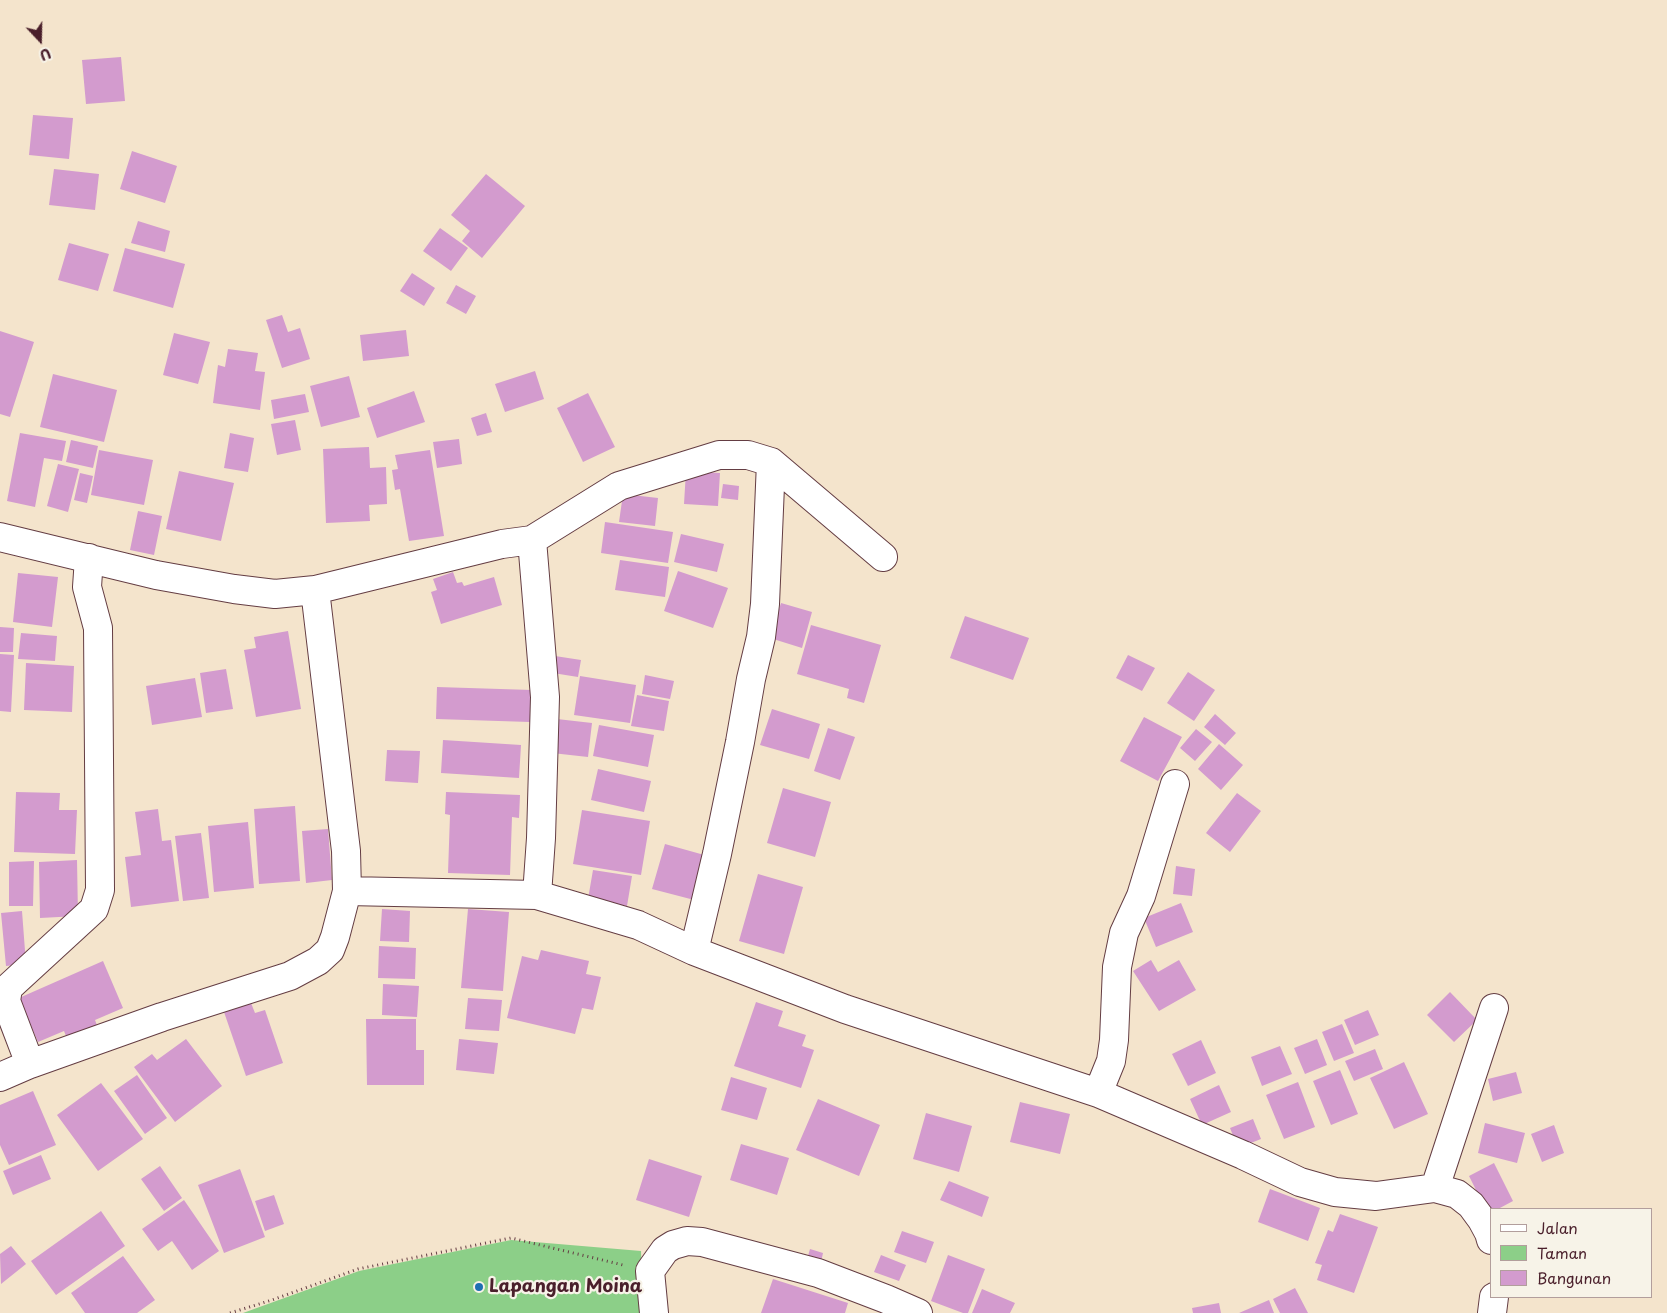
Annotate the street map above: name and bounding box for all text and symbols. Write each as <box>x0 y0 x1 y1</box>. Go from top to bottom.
north arrow <box>15 15 65 65</box>
text: U <box>37 43 54 66</box>
legend <box>1490 1208 1652 1298</box>
text: Jalan <box>1537 1216 1578 1239</box>
text: Taman <box>1537 1241 1587 1264</box>
text: Bangunan <box>1537 1266 1611 1289</box>
place label: Lapangan Moina <box>489 1276 642 1298</box>
marker: Lapangan Moina <box>473 1281 485 1293</box>

